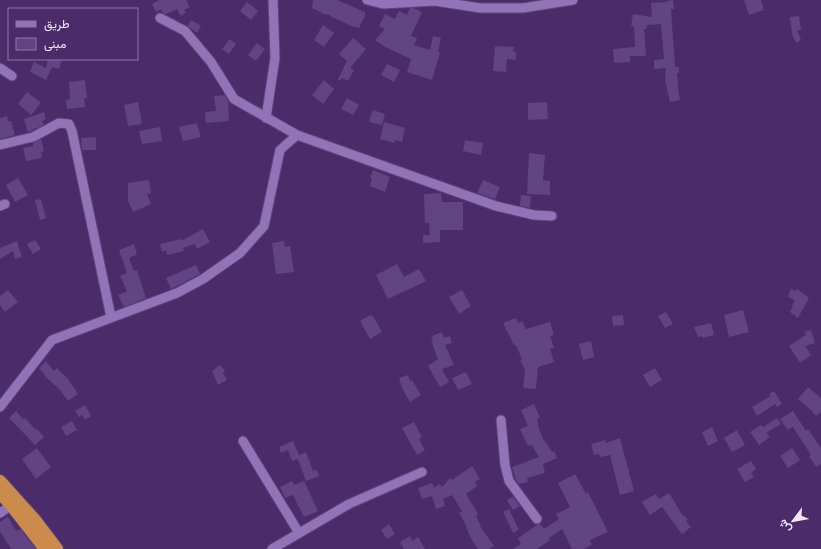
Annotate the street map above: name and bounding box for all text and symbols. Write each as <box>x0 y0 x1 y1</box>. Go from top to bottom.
legend <box>8 8 138 60</box>
text: طريق <box>44 17 70 33</box>
text: مبنى <box>44 37 66 53</box>
north arrow <box>773 501 813 541</box>
text: ش <box>776 516 795 535</box>

